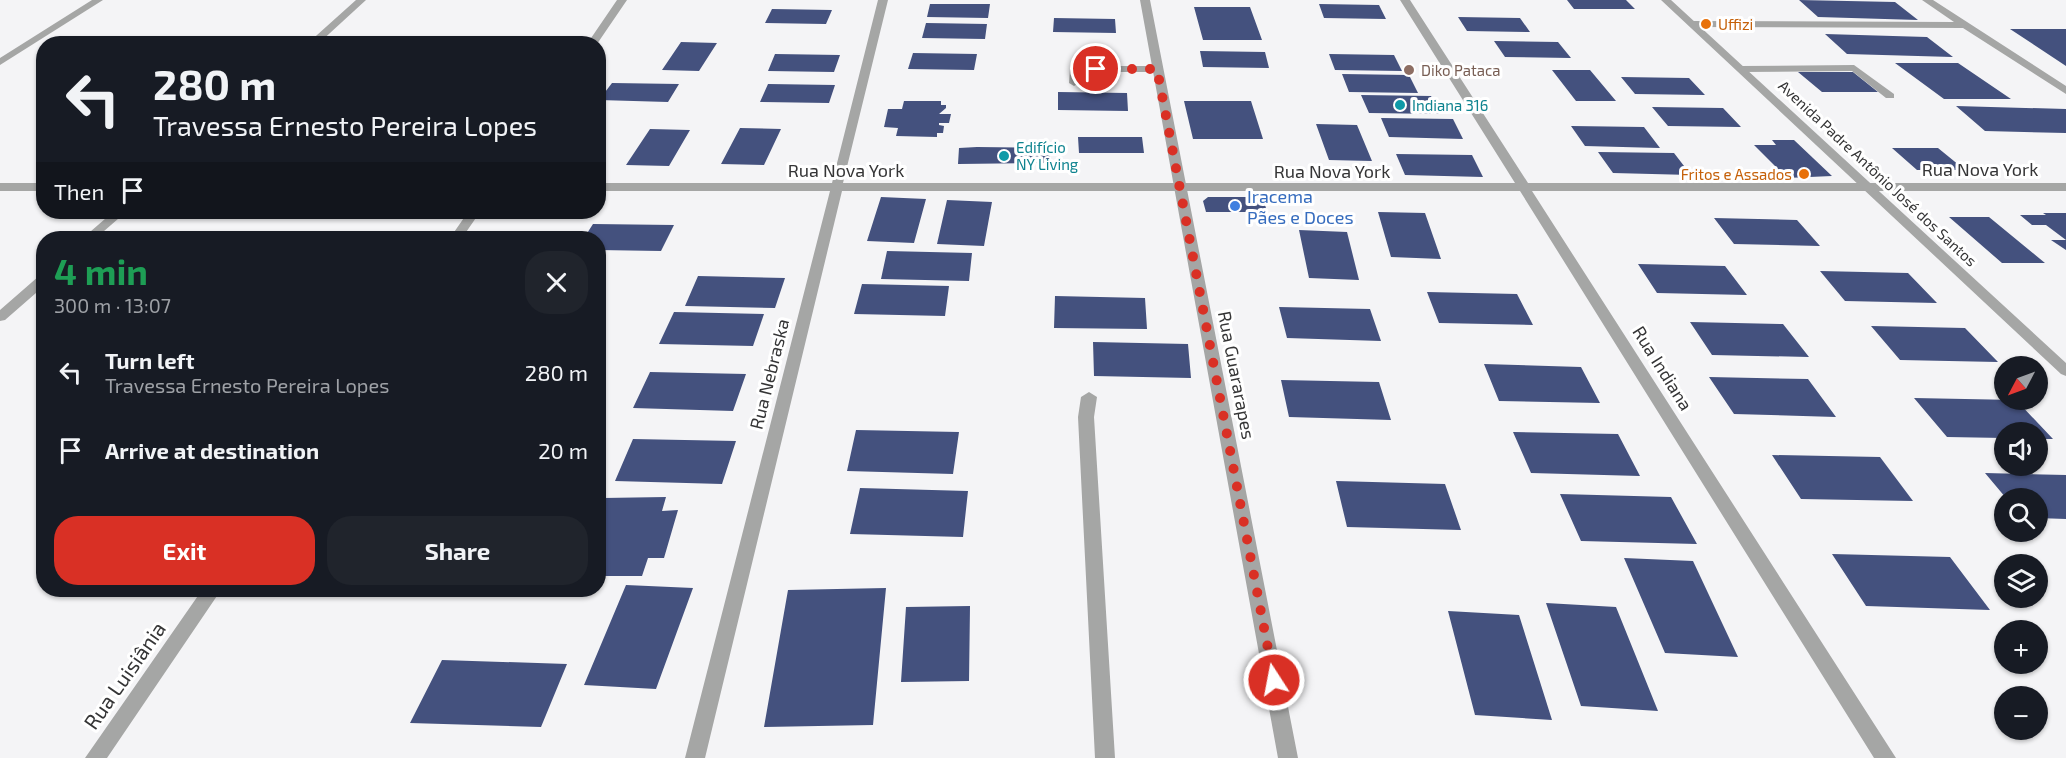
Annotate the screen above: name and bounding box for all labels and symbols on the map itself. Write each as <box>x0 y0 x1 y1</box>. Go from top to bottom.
place label: Uffizi <box>1718 15 1753 33</box>
marker: Uffizi <box>1699 17 1713 31</box>
pin <box>1070 43 1121 94</box>
place label: Diko Pataca <box>1421 61 1501 79</box>
marker: Diko Pataca <box>1402 63 1416 77</box>
street label: Avenida Padre Antônio José dos Santos <box>1775 76 1981 270</box>
place label: Indiana 316 <box>1412 96 1488 114</box>
marker: Indiana 316 <box>1393 98 1407 112</box>
place label: Edifício NY Living <box>1016 138 1079 173</box>
marker: Edifício NY Living <box>997 149 1011 163</box>
street label: Rua Nova York <box>1922 158 2038 180</box>
street label: Rua Nova York <box>788 159 904 181</box>
street label: Rua Nova York <box>1274 160 1390 182</box>
place label: Fritos e Assados <box>1681 165 1792 183</box>
marker: Fritos e Assados <box>1797 167 1811 181</box>
place label: Iracema Pães e Doces <box>1247 185 1354 228</box>
marker: Iracema Pães e Doces <box>1228 199 1242 213</box>
street label: Rua Guararapes <box>1214 309 1260 441</box>
street label: Rua Nebraska <box>745 316 793 432</box>
street label: Rua Indiana <box>1628 322 1698 414</box>
north arrow <box>1994 356 2048 410</box>
street label: Rua Luisiânia <box>78 616 170 734</box>
position arrow <box>1242 648 1306 712</box>

